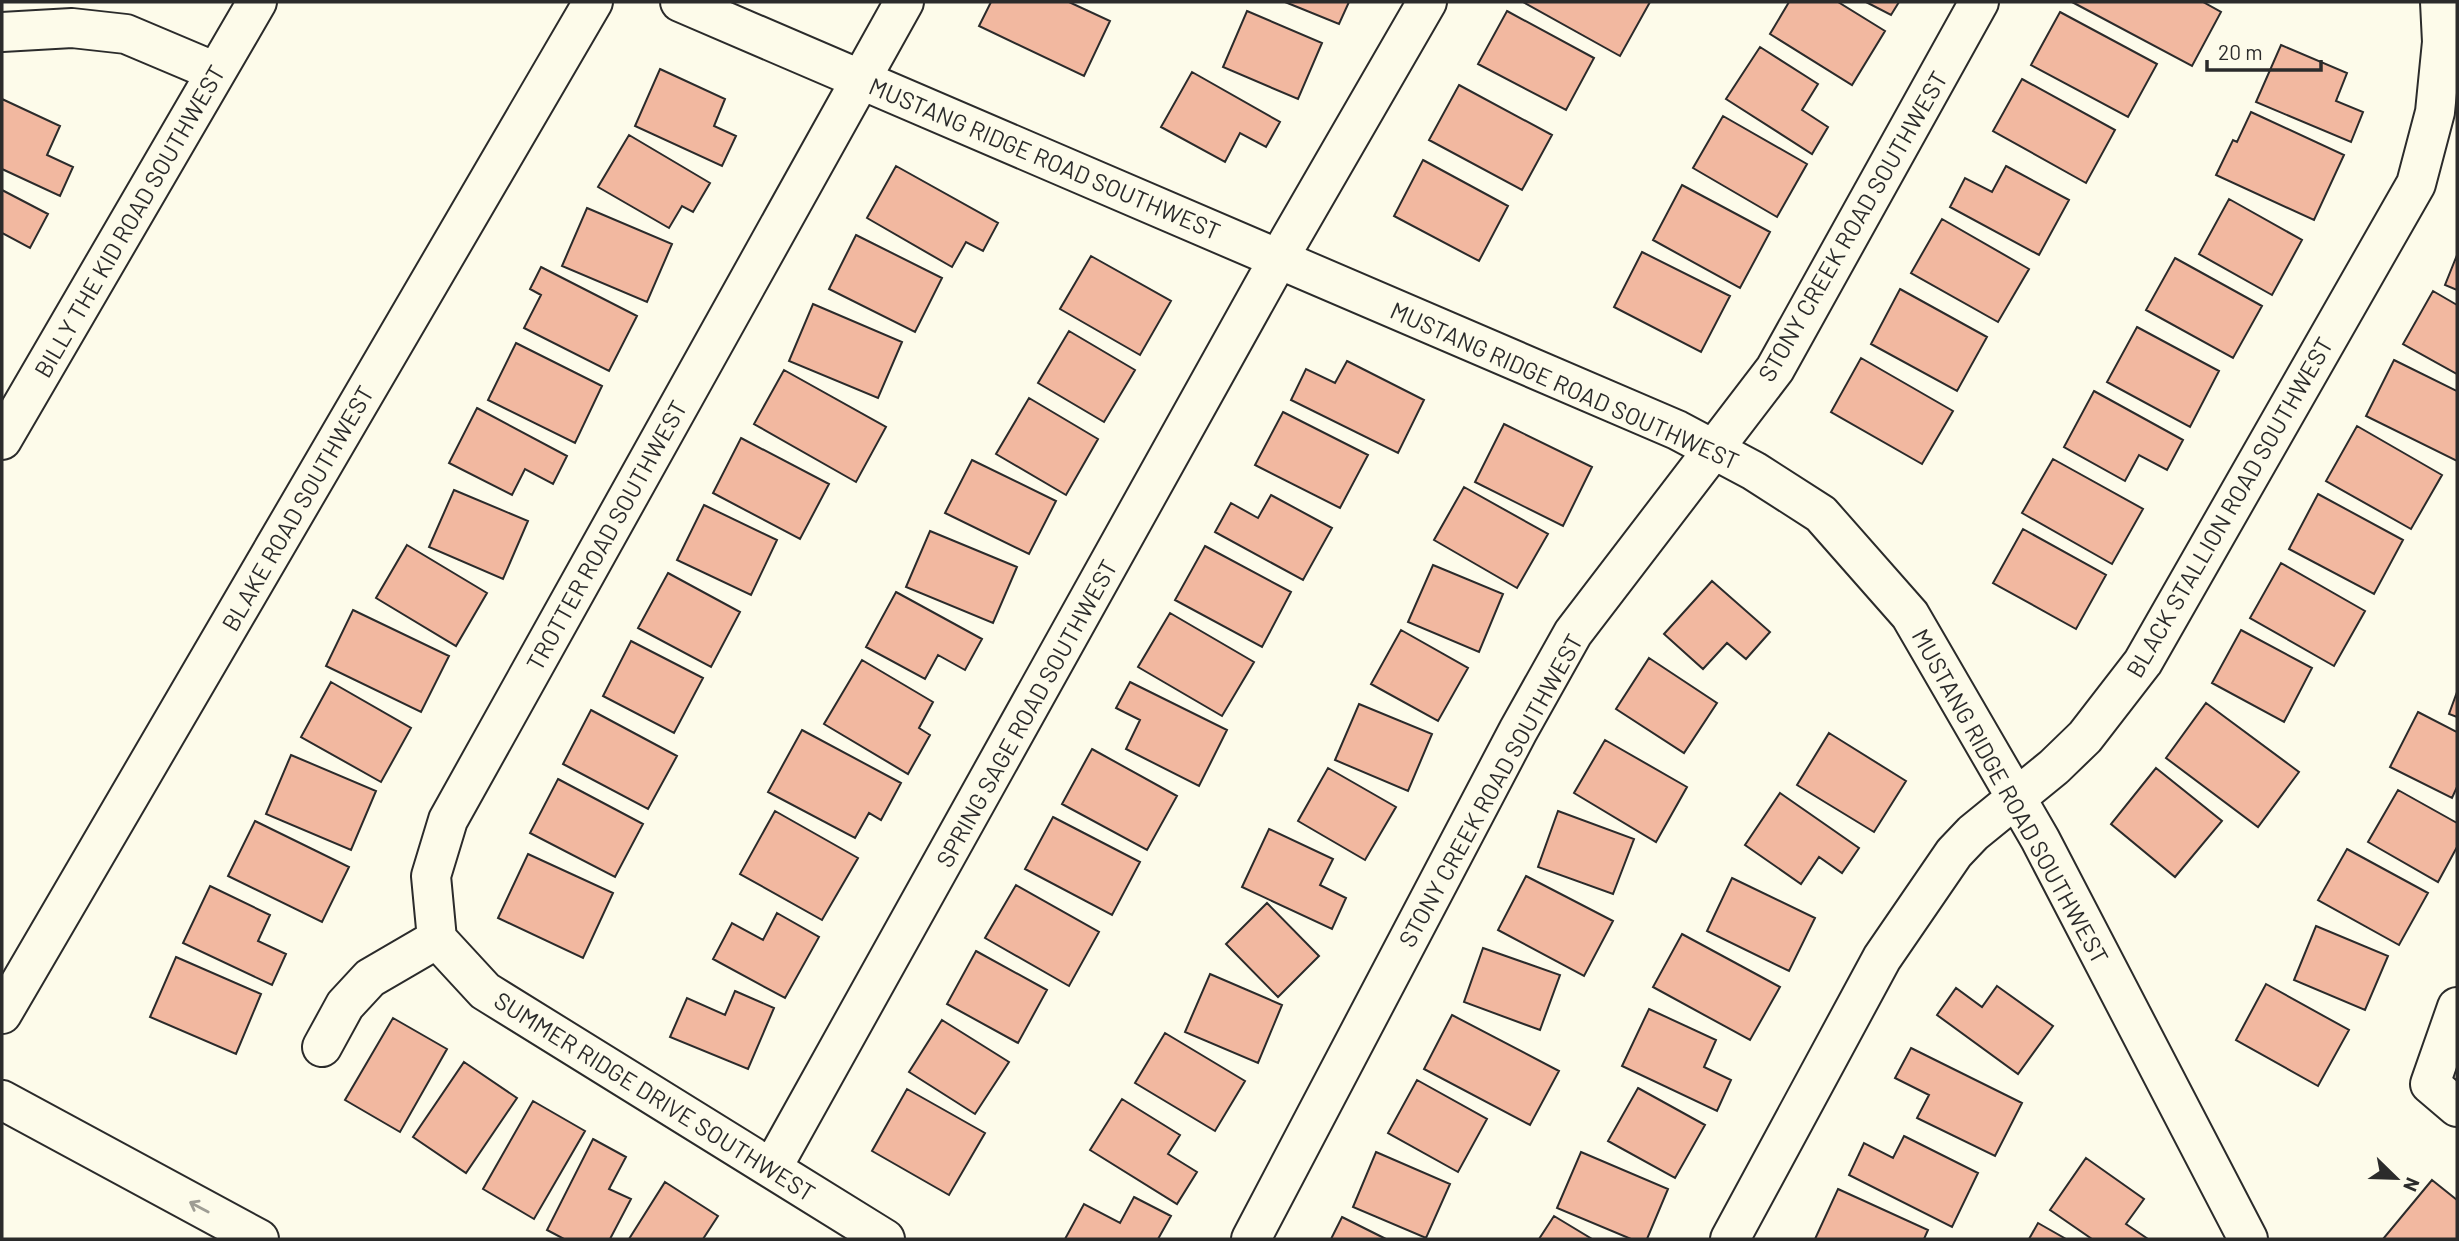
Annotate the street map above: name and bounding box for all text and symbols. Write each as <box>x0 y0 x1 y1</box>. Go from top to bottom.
scale bar <box>2207 28 2321 72</box>
text: 20 m <box>2218 39 2263 64</box>
street label: BILLY THE KID ROAD SOUTHWEST <box>28 60 230 382</box>
street label: STONY CREEK ROAD SOUTHWEST <box>1751 66 1953 386</box>
street label: MUSTANG RIDGE ROAD SOUTHWEST <box>865 71 1225 245</box>
street label: MUSTANG RIDGE ROAD SOUTHWEST <box>1386 295 1744 475</box>
street label: BLACK STALLION ROAD SOUTHWEST <box>2119 332 2339 682</box>
street label: BLAKE ROAD SOUTHWEST <box>215 380 379 636</box>
street label: TROTTER ROAD SOUTHWEST <box>520 395 692 675</box>
street label: SPRING SAGE ROAD SOUTHWEST <box>929 554 1123 872</box>
street label: MUSTANG RIDGE ROAD SOUTHWEST <box>1907 623 2115 969</box>
street label: STONY CREEK ROAD SOUTHWEST <box>1392 628 1588 952</box>
street label: SUMMER RIDGE DRIVE SOUTHWEST <box>489 985 821 1207</box>
north arrow <box>2361 1143 2431 1213</box>
text: N <box>2399 1175 2425 1195</box>
one-way arrow <box>189 1200 210 1213</box>

